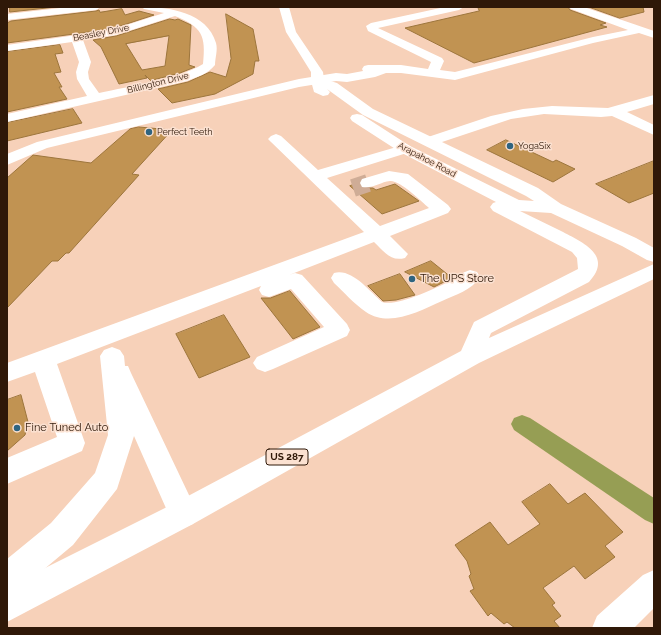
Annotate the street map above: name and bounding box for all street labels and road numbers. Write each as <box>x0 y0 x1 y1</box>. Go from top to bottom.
street label: Beasley Drive <box>72 22 130 44</box>
street label: Billington Drive <box>126 70 190 96</box>
street label: Arapahoe Road <box>396 140 458 180</box>
road number: US 287 <box>266 449 308 465</box>

